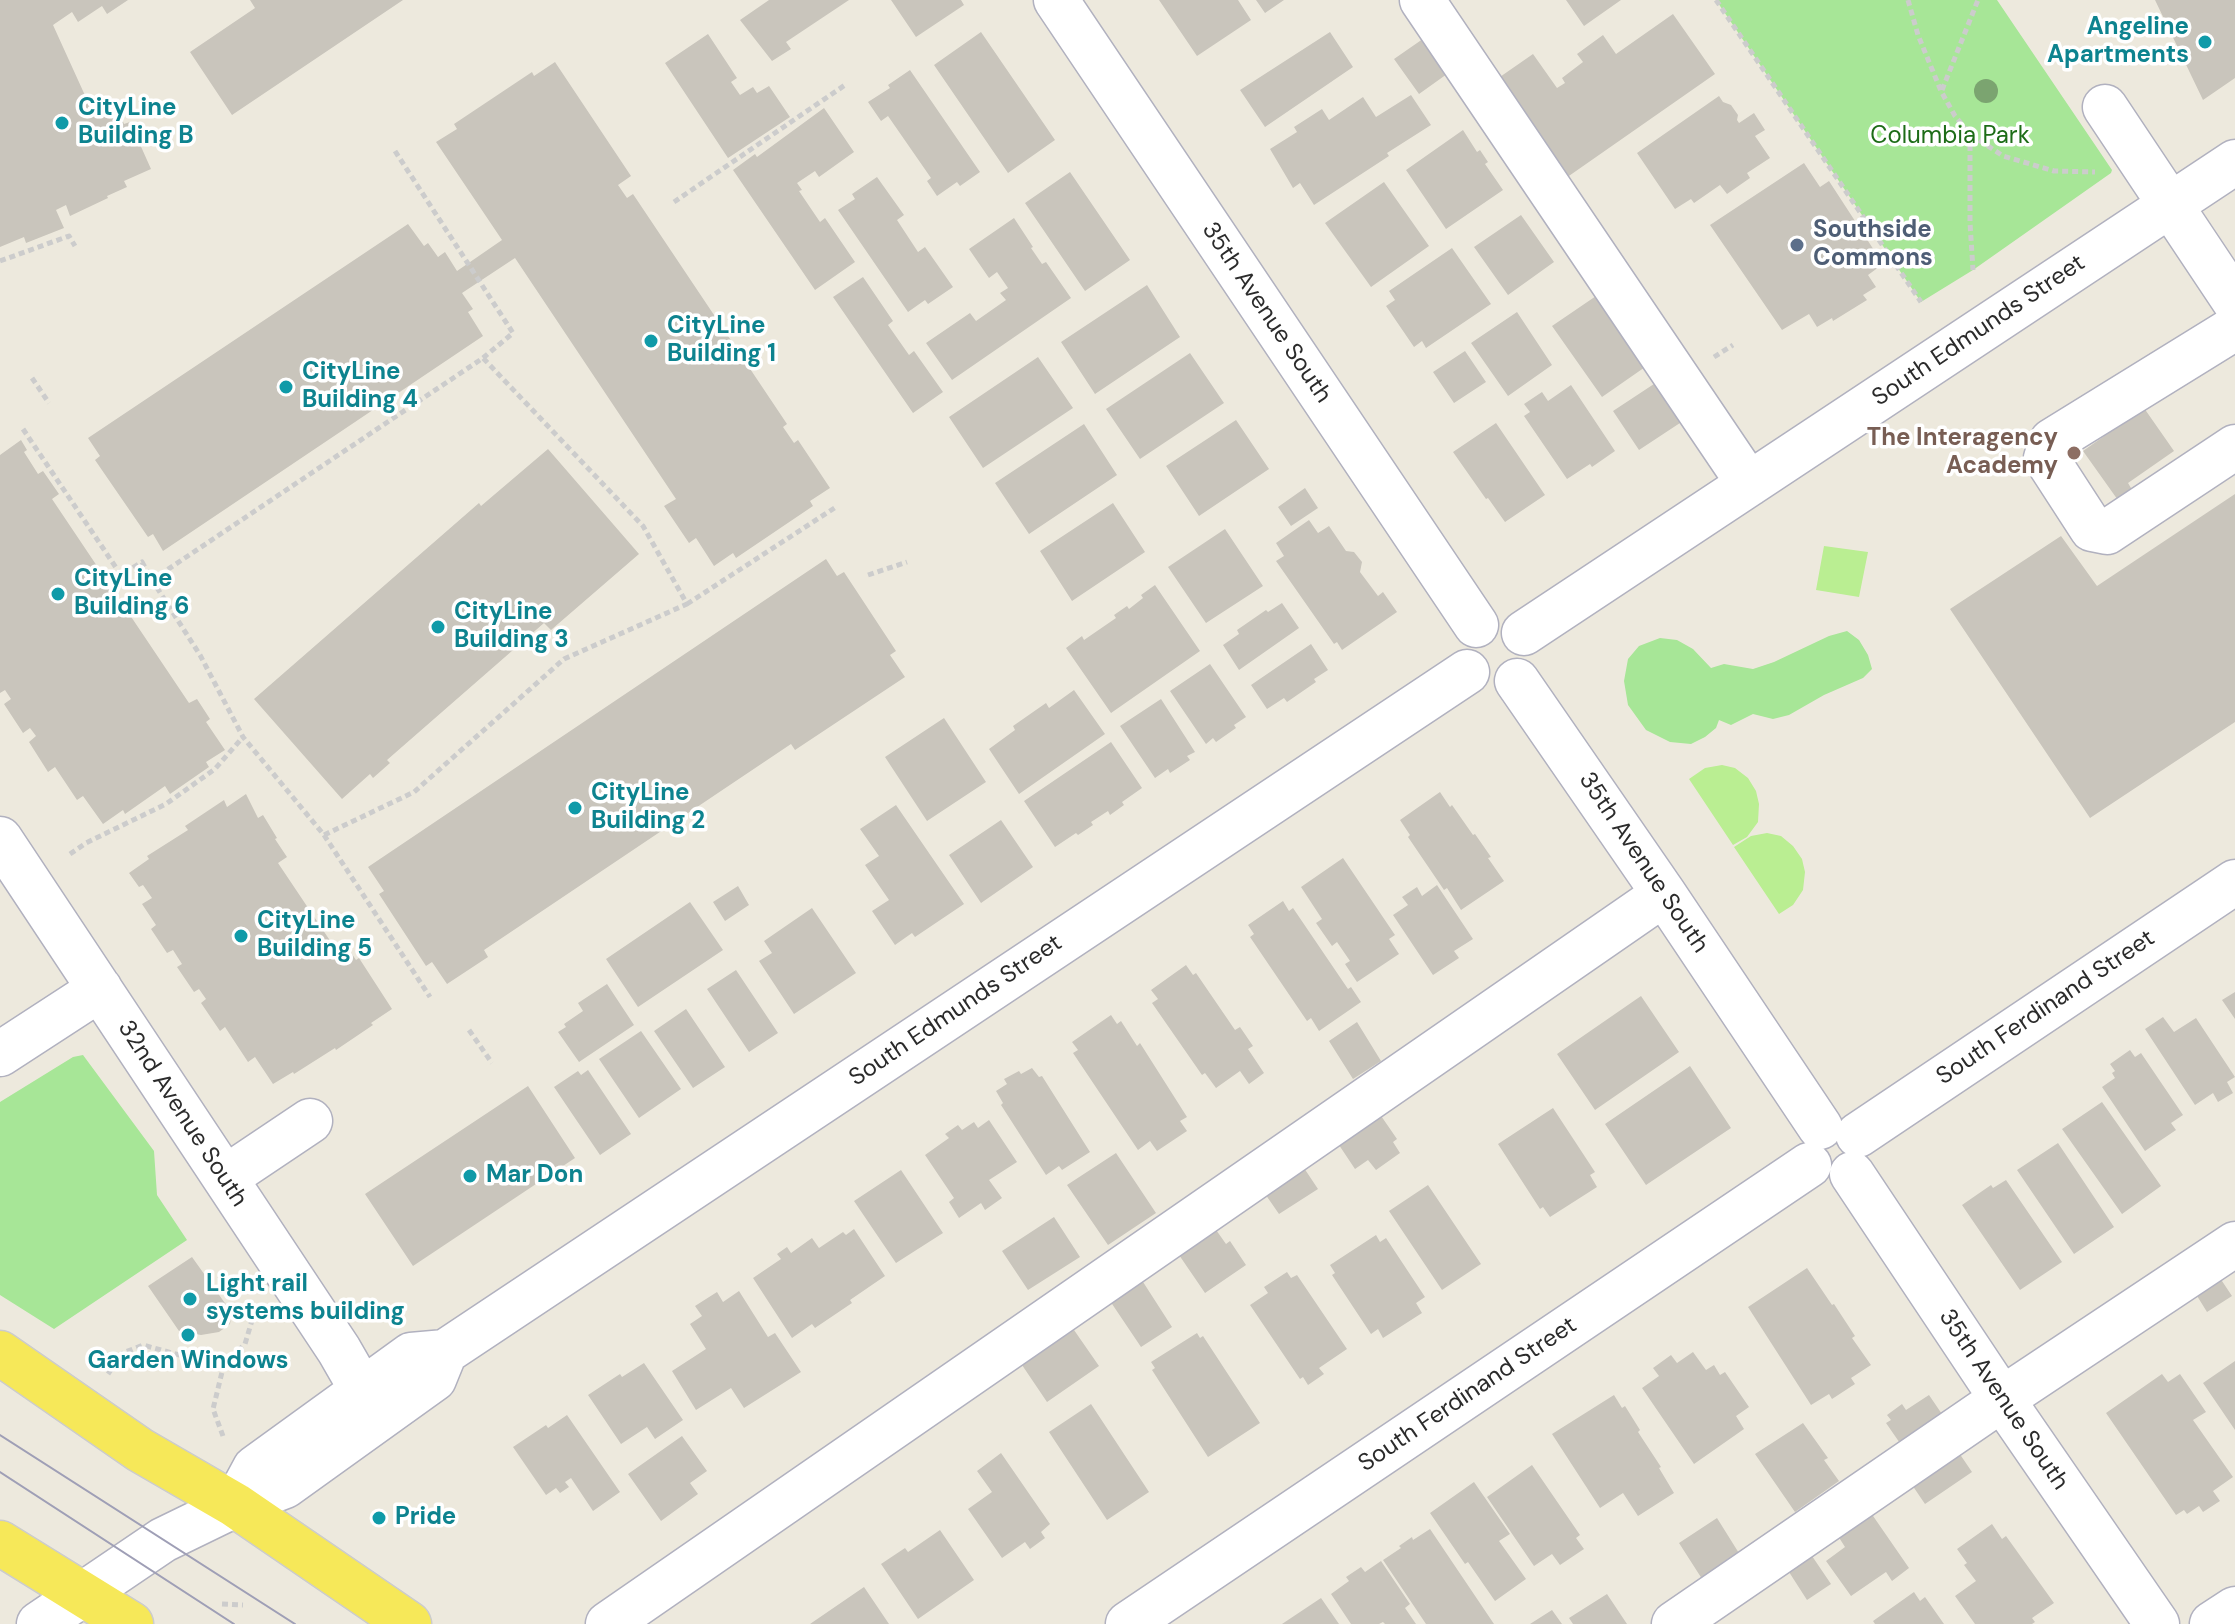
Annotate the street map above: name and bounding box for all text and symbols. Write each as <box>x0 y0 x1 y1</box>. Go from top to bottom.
place label: Angeline Apartments <box>2047 14 2189 70</box>
marker: Angeline Apartments <box>2196 33 2214 51</box>
place label: CityLine Building B <box>78 95 193 151</box>
marker: CityLine Building B <box>53 114 71 132</box>
park label: Columbia Park <box>1870 123 2030 151</box>
street label: 35th Avenue South <box>1195 217 1337 409</box>
place label: Southside Commons <box>1813 217 1933 273</box>
marker: Southside Commons <box>1788 236 1806 254</box>
street label: South Edmunds Street <box>1867 249 2091 413</box>
place label: CityLine Building 1 <box>667 313 776 369</box>
marker: CityLine Building 1 <box>642 332 660 350</box>
place label: CityLine Building 4 <box>302 359 418 415</box>
marker: CityLine Building 4 <box>277 378 295 396</box>
place label: The Interagency Academy <box>1867 425 2058 481</box>
marker: The Interagency Academy <box>2065 444 2083 462</box>
place label: CityLine Building 6 <box>74 566 189 622</box>
marker: CityLine Building 6 <box>49 585 67 603</box>
place label: CityLine Building 3 <box>454 599 569 655</box>
marker: CityLine Building 3 <box>429 618 447 636</box>
street label: 35th Avenue South <box>1572 767 1714 959</box>
place label: CityLine Building 2 <box>591 780 705 836</box>
marker: CityLine Building 2 <box>566 799 584 817</box>
place label: CityLine Building 5 <box>257 908 372 964</box>
street label: South Ferdinand Street <box>1932 924 2160 1092</box>
marker: CityLine Building 5 <box>232 927 250 945</box>
street label: South Edmunds Street <box>844 929 1068 1093</box>
street label: 32nd Avenue South <box>111 1015 253 1213</box>
place label: Mar Don <box>486 1162 583 1190</box>
marker: Mar Don <box>461 1167 479 1185</box>
place label: Light rail systems building <box>206 1271 405 1327</box>
marker: Light rail systems building <box>181 1290 199 1308</box>
street label: 35th Avenue South <box>1932 1304 2074 1496</box>
street label: South Ferdinand Street <box>1354 1311 1582 1479</box>
marker: Garden Windows <box>179 1326 197 1344</box>
place label: Garden Windows <box>87 1348 289 1376</box>
place label: Pride <box>395 1504 456 1532</box>
marker: Pride <box>370 1509 388 1527</box>

